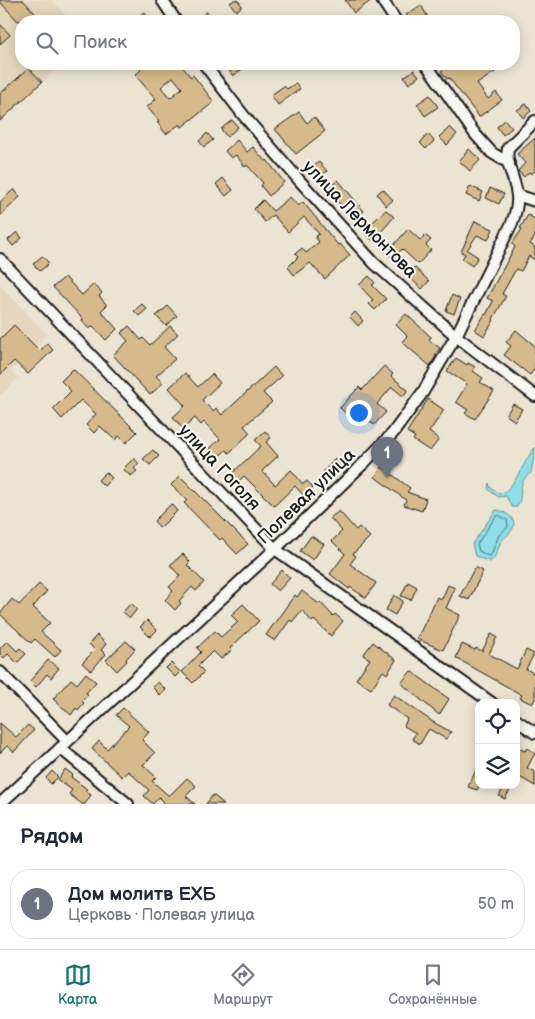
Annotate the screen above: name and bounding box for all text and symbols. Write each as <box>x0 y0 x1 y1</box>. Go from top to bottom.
search box <box>15 15 520 70</box>
icon: search <box>33 29 61 57</box>
text: Поиск <box>73 31 127 54</box>
street label: улица Лермонтова <box>298 156 421 283</box>
your location <box>346 400 372 426</box>
street label: улица Гоголя <box>174 420 265 515</box>
pin: 1 <box>371 437 403 478</box>
street label: Полевая улица <box>253 444 360 548</box>
map controls <box>475 699 520 789</box>
button: locate <box>475 699 520 744</box>
button: layers <box>475 744 520 789</box>
text: Рядом <box>20 824 83 849</box>
text: Дом молитв ЕХБ <box>68 883 216 906</box>
text: 1 <box>34 895 40 914</box>
text: 50 m <box>478 895 514 914</box>
text: Церковь · Полевая улица <box>68 906 255 925</box>
tab: Карта <box>58 961 97 1008</box>
tab: Маршрут <box>213 961 273 1008</box>
tab: Сохранённые <box>389 961 477 1008</box>

